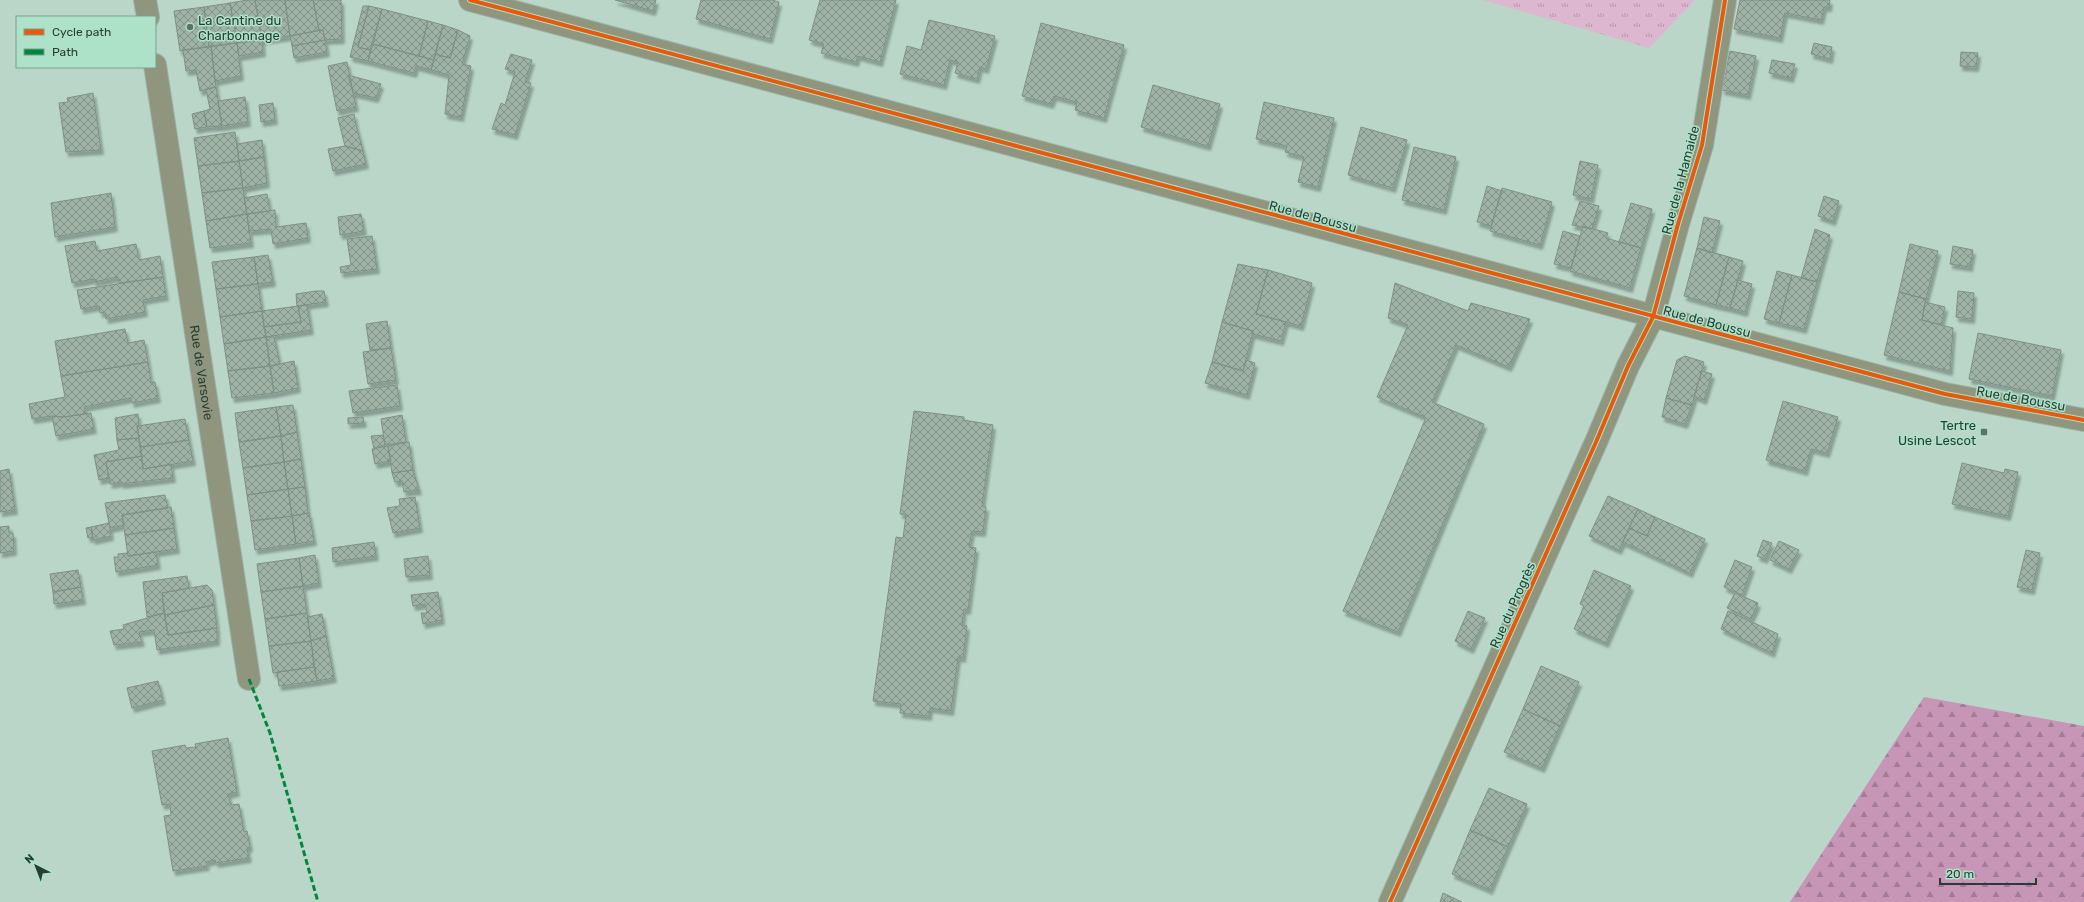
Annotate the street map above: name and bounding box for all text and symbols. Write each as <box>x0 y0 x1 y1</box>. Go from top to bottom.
place label: La Cantine du Charbonnage <box>198 13 281 44</box>
legend <box>16 16 156 68</box>
marker: La Cantine du Charbonnage <box>185 22 195 32</box>
text: Cycle path <box>52 25 111 39</box>
text: Path <box>52 45 78 59</box>
street label: Rue de la Hamaide <box>1659 124 1702 236</box>
street label: Rue de Boussu <box>1267 198 1358 235</box>
street label: Rue de Boussu <box>1661 303 1752 340</box>
street label: Rue de Varsovie <box>187 324 216 421</box>
street label: Rue de Boussu <box>1975 383 2067 414</box>
place label: Tertre Usine Lescot <box>1898 418 1976 448</box>
marker: Tertre Usine Lescot <box>1979 427 1989 437</box>
street label: Rue du Progrès <box>1487 559 1539 651</box>
north arrow <box>16 846 56 886</box>
text: N <box>22 851 37 866</box>
scale bar <box>1940 860 2036 886</box>
text: 20 m <box>1946 867 1974 881</box>

